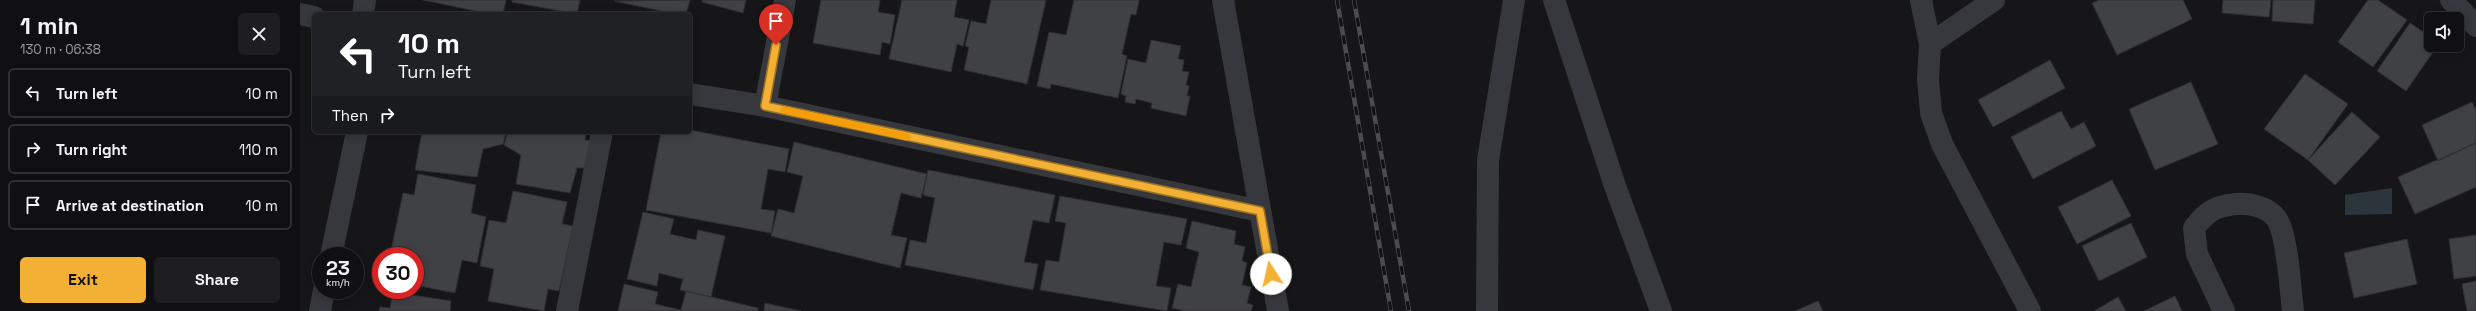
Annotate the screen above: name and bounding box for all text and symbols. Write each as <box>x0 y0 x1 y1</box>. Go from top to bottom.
pin <box>759 4 793 45</box>
text: 1 min <box>20 10 79 41</box>
icon: arrive <box>765 10 787 32</box>
map controls <box>2424 12 2464 52</box>
button: sound <box>2424 12 2464 52</box>
button: close <box>238 13 280 55</box>
text: 10 m <box>398 25 460 61</box>
icon: left <box>332 28 384 80</box>
text: 130 m · 06:38 <box>20 41 101 58</box>
text: Turn left <box>398 60 471 83</box>
icon: left <box>22 82 44 104</box>
text: Turn left <box>56 84 118 103</box>
text: 10 m <box>245 84 278 103</box>
icon: right <box>376 104 398 126</box>
text: Then <box>332 106 368 125</box>
icon: right <box>22 138 44 160</box>
text: Turn right <box>56 140 127 159</box>
text: 110 m <box>239 140 278 159</box>
icon: arrive <box>22 194 44 216</box>
text: Arrive at destination <box>56 196 204 215</box>
text: 10 m <box>245 196 278 215</box>
speed limit sign: 30 <box>372 247 424 299</box>
position arrow <box>1250 253 1292 295</box>
text: 23 <box>326 255 350 281</box>
button: Exit <box>20 257 146 303</box>
button: Share <box>154 257 280 303</box>
text: km/h <box>326 276 350 289</box>

